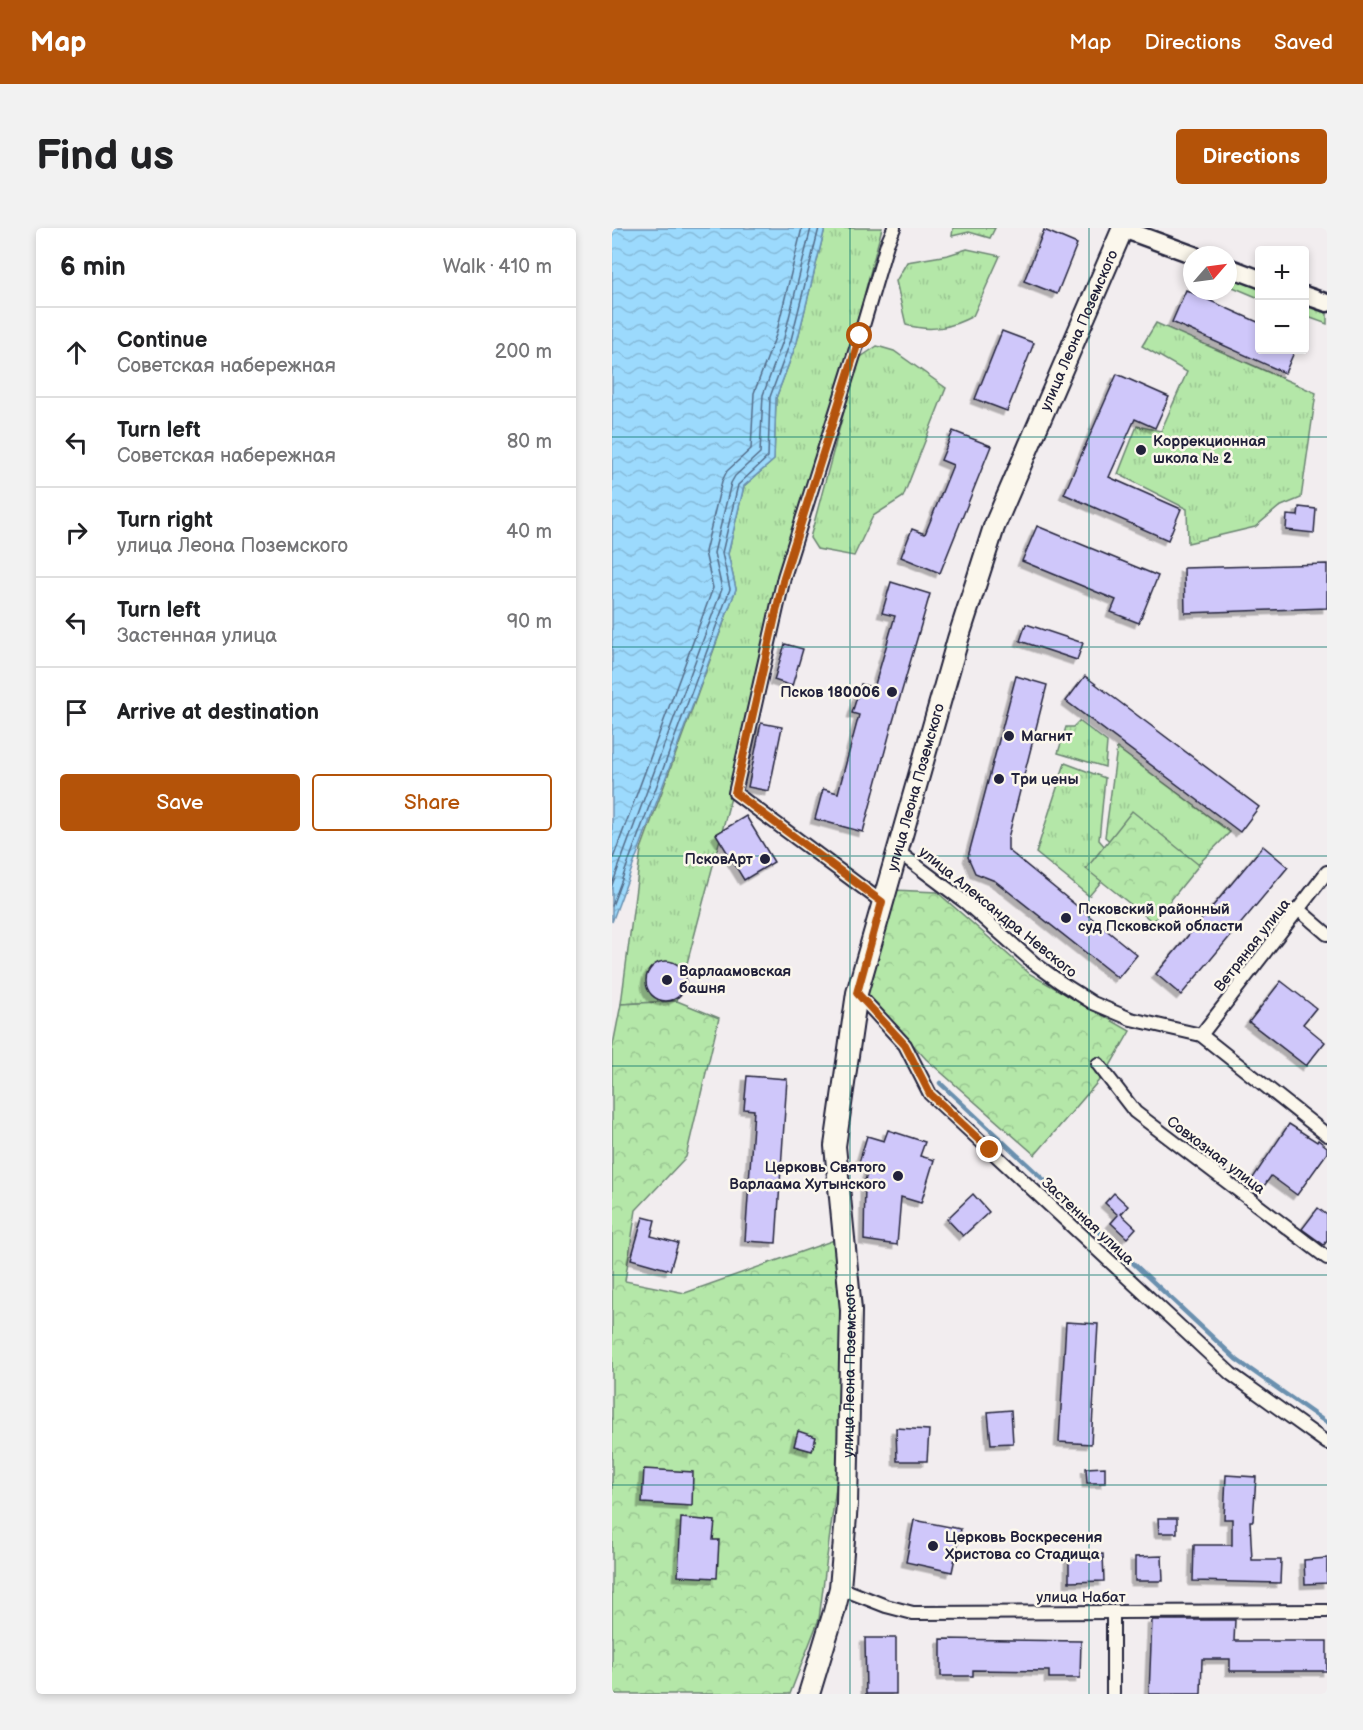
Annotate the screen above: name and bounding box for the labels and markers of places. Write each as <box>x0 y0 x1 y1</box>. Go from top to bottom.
place label: Коррекционная школа № 2 <box>1153 432 1266 468</box>
marker: Коррекционная школа № 2 <box>1134 443 1148 457</box>
place label: Псков 180006 <box>780 683 880 702</box>
marker: Псков 180006 <box>885 685 899 699</box>
place label: Магнит <box>1021 727 1073 746</box>
marker: Магнит <box>1002 729 1016 743</box>
place label: Три цены <box>1011 770 1079 789</box>
marker: Три цены <box>992 772 1006 786</box>
place label: ПсковАрт <box>685 850 754 869</box>
marker: ПсковАрт <box>758 852 772 866</box>
place label: Псковский районный суд Псковской области <box>1078 900 1243 936</box>
marker: Псковский районный суд Псковской области <box>1059 911 1073 925</box>
place label: Варлаамовская башня <box>679 962 791 998</box>
marker: Варлаамовская башня <box>660 973 674 987</box>
place label: Церковь Святого Варлаама Хутынского <box>729 1158 886 1194</box>
marker: Церковь Святого Варлаама Хутынского <box>891 1169 905 1183</box>
place label: Церковь Воскресения Христова со Стадища <box>944 1528 1102 1564</box>
marker: Церковь Воскресения Христова со Стадища <box>926 1539 940 1553</box>

